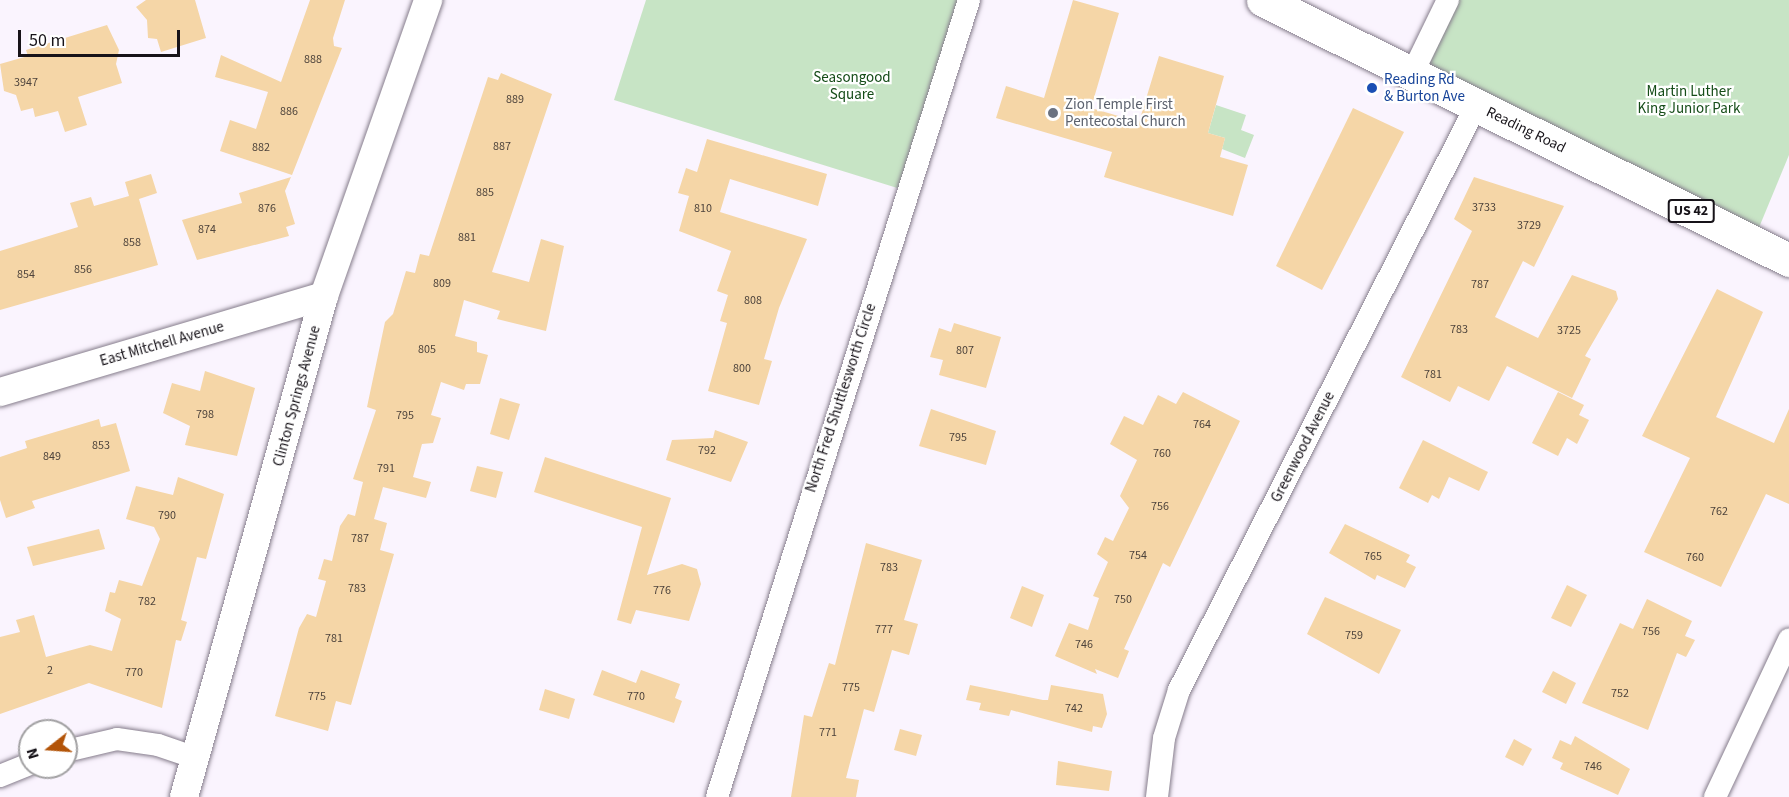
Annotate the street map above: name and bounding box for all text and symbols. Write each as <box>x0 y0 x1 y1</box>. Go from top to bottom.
scale bar <box>21 18 183 56</box>
text: 50 m <box>29 28 65 53</box>
house number: 888 <box>304 53 322 67</box>
park label: Seasongood Square <box>813 68 891 103</box>
place label: Reading Rd & Burton Ave <box>1384 70 1465 105</box>
house number: 3947 <box>14 76 38 90</box>
marker: Reading Rd & Burton Ave <box>1365 81 1379 95</box>
park label: Martin Luther King Junior Park <box>1638 82 1740 117</box>
house number: 889 <box>506 93 524 107</box>
place label: Zion Temple First Pentecostal Church <box>1065 95 1186 130</box>
street label: Reading Road <box>1483 103 1569 157</box>
house number: 886 <box>280 105 298 119</box>
marker: Zion Temple First Pentecostal Church <box>1046 106 1060 120</box>
house number: 887 <box>493 140 511 154</box>
house number: 882 <box>252 141 270 155</box>
house number: 885 <box>476 186 494 200</box>
road number: US 42 <box>1667 200 1715 222</box>
house number: 3733 <box>1472 201 1496 215</box>
house number: 876 <box>258 202 276 216</box>
house number: 810 <box>694 202 712 216</box>
house number: 3729 <box>1517 219 1541 233</box>
house number: 874 <box>198 223 216 237</box>
house number: 881 <box>458 231 476 245</box>
house number: 858 <box>123 236 141 250</box>
house number: 856 <box>74 263 92 277</box>
house number: 854 <box>17 268 35 282</box>
house number: 809 <box>433 277 451 291</box>
house number: 787 <box>1471 278 1489 292</box>
house number: 808 <box>744 294 762 308</box>
street label: North Fred Shuttlesworth Circle <box>802 301 880 495</box>
street label: East Mitchell Avenue <box>98 318 226 370</box>
house number: 783 <box>1450 323 1468 337</box>
street label: Clinton Springs Avenue <box>270 324 324 468</box>
house number: 3725 <box>1557 324 1581 338</box>
house number: 805 <box>418 343 436 357</box>
house number: 807 <box>956 344 974 358</box>
house number: 800 <box>733 362 751 376</box>
house number: 781 <box>1424 368 1442 382</box>
street label: Greenwood Avenue <box>1267 389 1339 505</box>
house number: 798 <box>196 408 214 422</box>
house number: 795 <box>396 409 414 423</box>
house number: 764 <box>1193 418 1211 432</box>
house number: 795 <box>949 431 967 445</box>
house number: 853 <box>92 439 110 453</box>
house number: 792 <box>698 444 716 458</box>
house number: 760 <box>1153 447 1171 461</box>
house number: 849 <box>43 450 61 464</box>
house number: 791 <box>377 462 395 476</box>
house number: 756 <box>1151 500 1169 514</box>
house number: 762 <box>1710 505 1728 519</box>
house number: 790 <box>158 509 176 523</box>
house number: 787 <box>351 532 369 546</box>
house number: 754 <box>1129 549 1147 563</box>
house number: 765 <box>1364 550 1382 564</box>
house number: 760 <box>1686 551 1704 565</box>
house number: 783 <box>880 561 898 575</box>
house number: 783 <box>348 582 366 596</box>
house number: 776 <box>653 584 671 598</box>
house number: 750 <box>1114 593 1132 607</box>
house number: 782 <box>138 595 156 609</box>
house number: 777 <box>875 623 893 637</box>
house number: 756 <box>1642 625 1660 639</box>
house number: 759 <box>1345 629 1363 643</box>
house number: 781 <box>325 632 343 646</box>
house number: 746 <box>1075 638 1093 652</box>
house number: 2 <box>47 664 53 678</box>
house number: 770 <box>125 666 143 680</box>
house number: 775 <box>842 681 860 695</box>
house number: 752 <box>1611 687 1629 701</box>
house number: 775 <box>308 690 326 704</box>
house number: 770 <box>627 690 645 704</box>
house number: 742 <box>1065 702 1083 716</box>
north arrow <box>18 719 78 779</box>
house number: 771 <box>819 726 837 740</box>
text: N <box>21 745 45 762</box>
house number: 746 <box>1584 760 1602 774</box>

